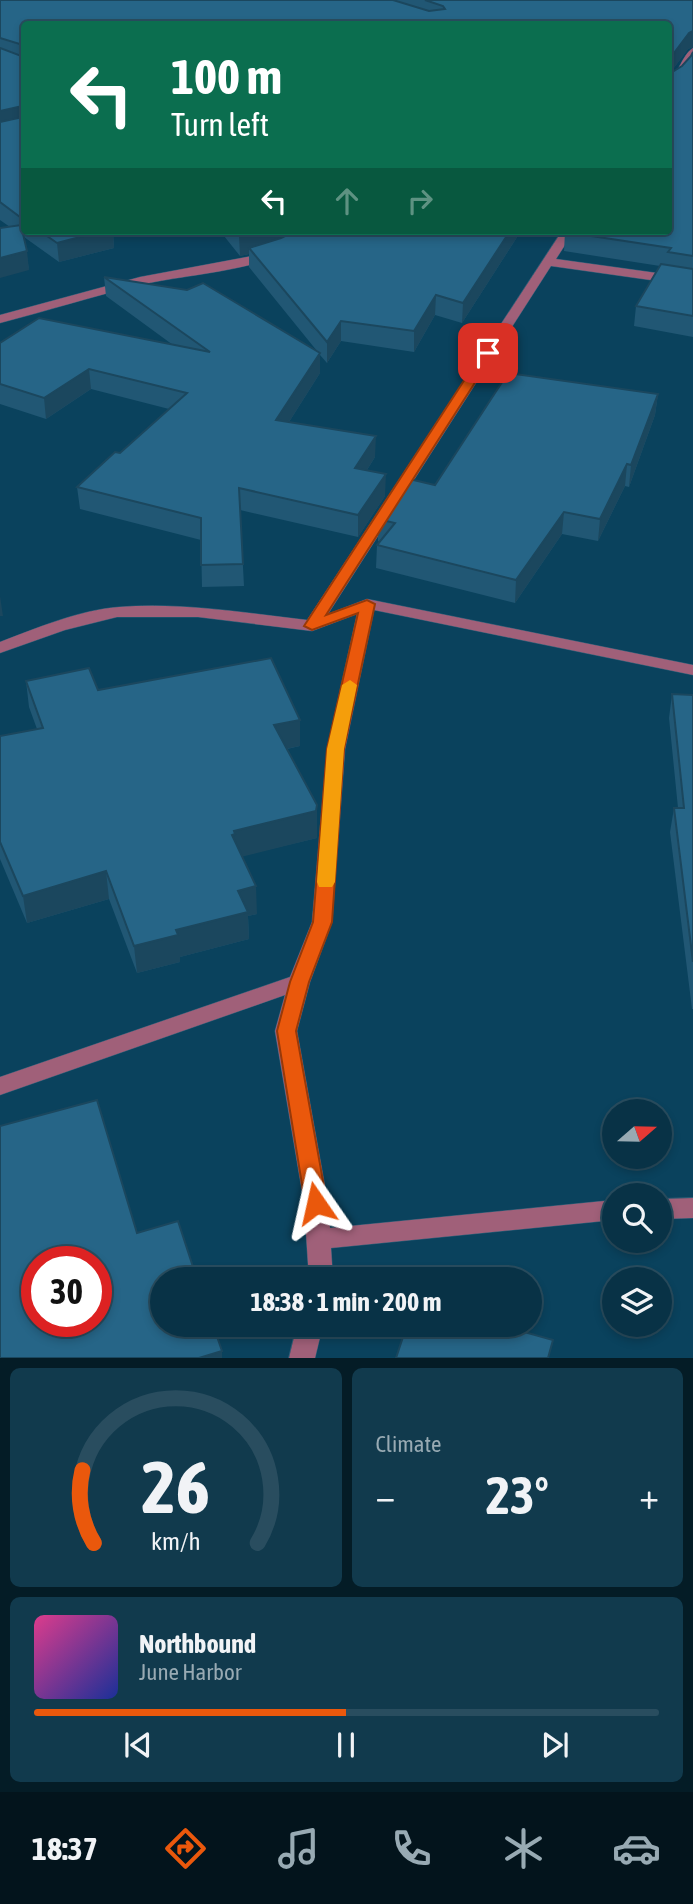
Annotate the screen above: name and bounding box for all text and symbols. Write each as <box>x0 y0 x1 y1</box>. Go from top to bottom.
text: 100 m <box>171 48 282 104</box>
icon: left <box>56 49 147 140</box>
text: Turn left <box>171 106 269 143</box>
icon: left <box>255 182 293 220</box>
icon: ahead <box>328 182 366 220</box>
icon: right <box>401 182 439 220</box>
pin <box>458 323 518 383</box>
icon: arrive <box>469 334 507 372</box>
north arrow <box>602 1099 672 1169</box>
map controls <box>602 1099 672 1337</box>
position arrow <box>279 1166 353 1240</box>
button: search <box>602 1183 672 1253</box>
speed limit sign: 30 <box>21 1246 112 1337</box>
button: layers <box>602 1267 672 1337</box>
text: 18:38 · 1 min · 200 m <box>251 1287 441 1317</box>
text: Climate <box>376 1431 441 1457</box>
text: 26 <box>142 1446 210 1529</box>
text: 23° <box>486 1465 549 1525</box>
text: − <box>376 1474 395 1517</box>
text: + <box>639 1474 659 1517</box>
text: km/h <box>151 1527 201 1555</box>
text: Northbound <box>139 1629 256 1659</box>
text: June Harbor <box>139 1659 242 1685</box>
icon: previous <box>119 1726 157 1764</box>
icon: pause <box>327 1726 365 1764</box>
icon: next <box>536 1726 574 1764</box>
icon: directions <box>161 1824 210 1873</box>
icon: music <box>274 1824 323 1873</box>
icon: phone <box>387 1824 436 1873</box>
icon: climate <box>499 1824 548 1873</box>
icon: car <box>612 1824 661 1873</box>
text: 18:37 <box>32 1830 98 1867</box>

